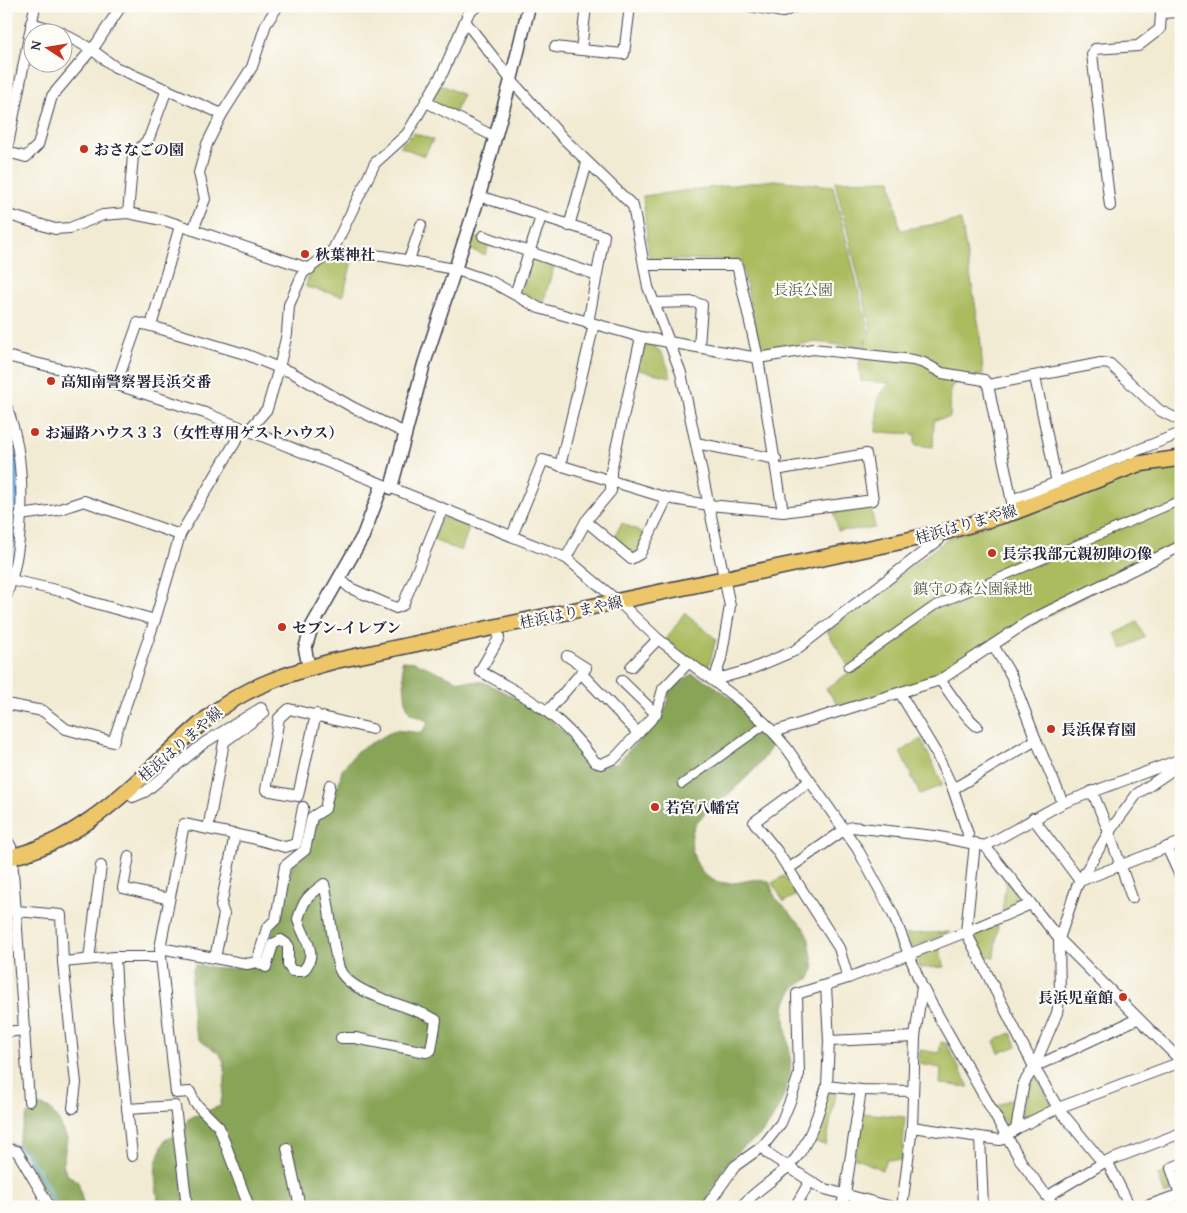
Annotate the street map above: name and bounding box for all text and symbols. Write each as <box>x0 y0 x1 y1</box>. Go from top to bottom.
north arrow <box>22 22 72 72</box>
text: N <box>25 38 46 52</box>
place label: おさなごの園 <box>94 139 184 160</box>
marker: おさなごの園 <box>78 143 90 155</box>
place label: 秋葉神社 <box>315 244 375 265</box>
marker: 秋葉神社 <box>299 248 311 260</box>
park label: 長浜公園 <box>773 279 833 300</box>
place label: 高知南警察署長浜交番 <box>61 371 212 392</box>
marker: 高知南警察署長浜交番 <box>45 375 57 387</box>
place label: お遍路ハウス３３（女性専用ゲストハウス） <box>45 422 343 443</box>
marker: お遍路ハウス３３（女性専用ゲストハウス） <box>29 426 41 438</box>
street label: 桂浜はりまや線 <box>913 499 1019 549</box>
place label: 長宗我部元親初陣の像 <box>1002 543 1152 564</box>
marker: 長宗我部元親初陣の像 <box>986 547 998 559</box>
park label: 鎮守の森公園緑地 <box>913 578 1033 599</box>
street label: 桂浜はりまや線 <box>517 591 625 633</box>
place label: セブン-イレブン <box>292 617 401 638</box>
marker: セブン-イレブン <box>276 621 288 633</box>
street label: 桂浜はりまや線 <box>133 702 227 786</box>
place label: 長浜保育園 <box>1061 719 1136 740</box>
marker: 長浜保育園 <box>1045 723 1057 735</box>
place label: 若宮八幡宮 <box>665 797 740 818</box>
marker: 若宮八幡宮 <box>649 801 661 813</box>
place label: 長浜児童館 <box>1038 987 1113 1008</box>
marker: 長浜児童館 <box>1117 991 1129 1003</box>

